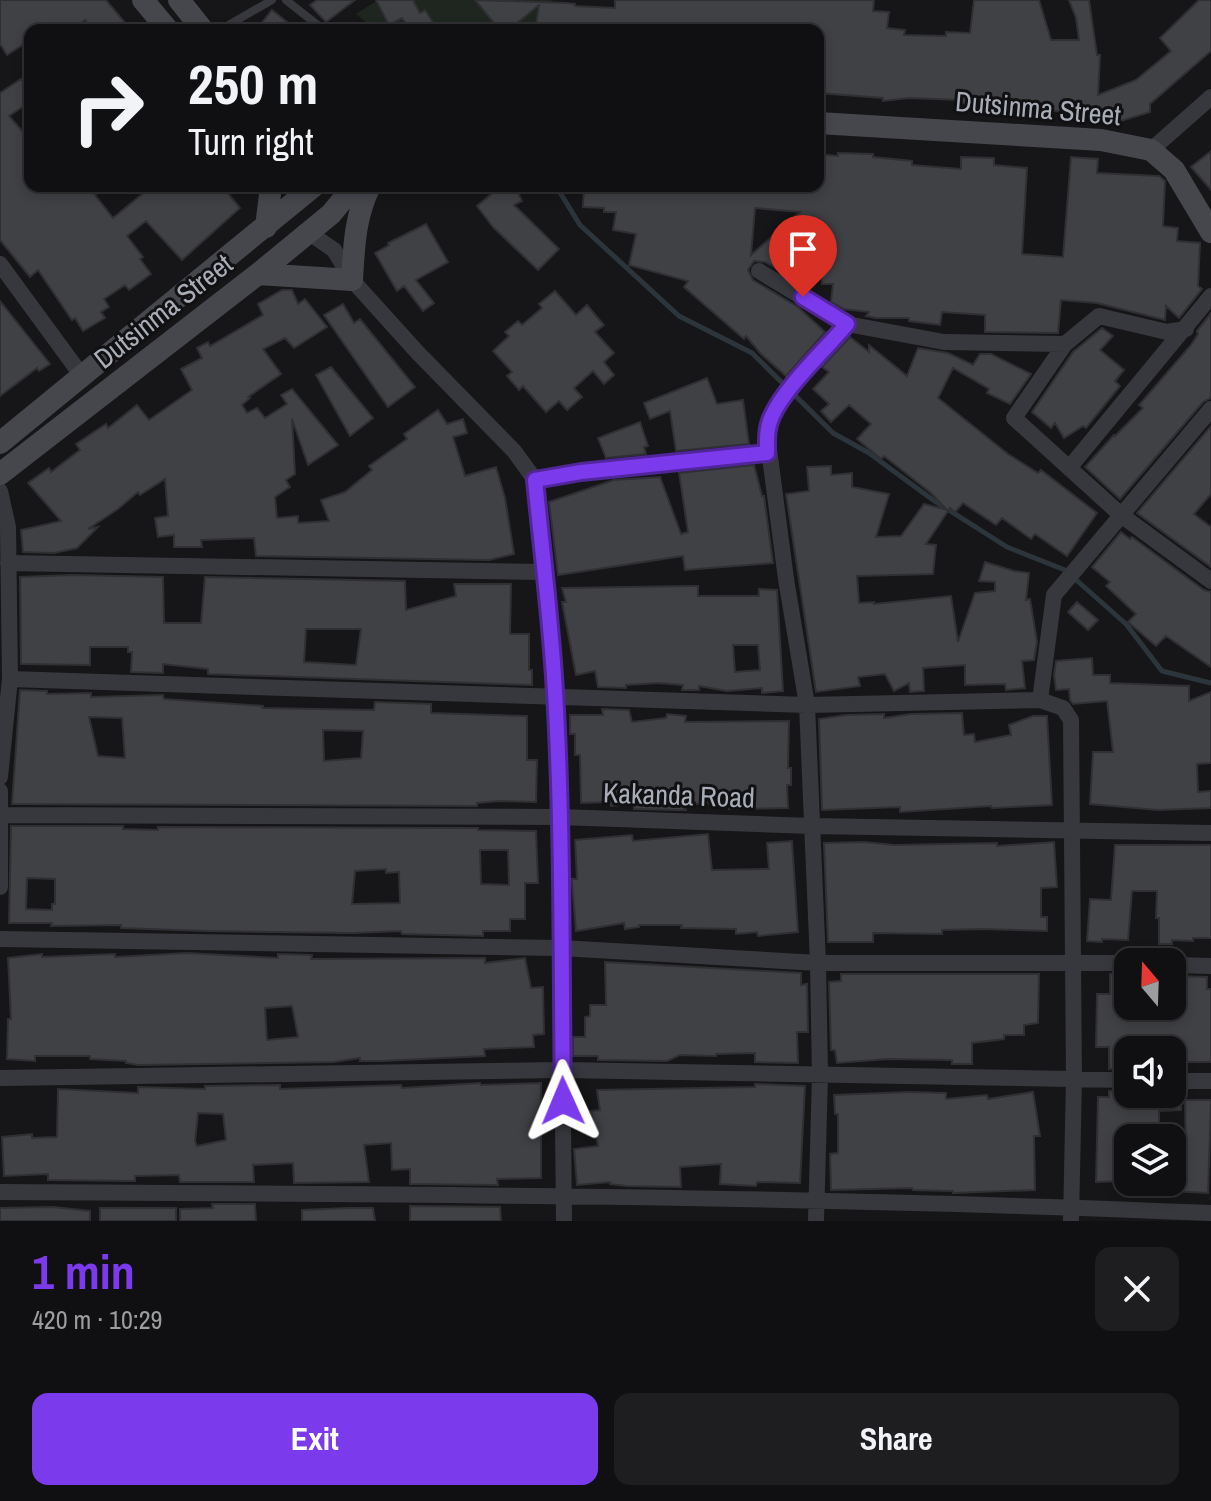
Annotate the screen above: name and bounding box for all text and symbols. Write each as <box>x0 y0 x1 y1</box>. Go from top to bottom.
text: 250 m <box>188 46 318 121</box>
icon: right <box>56 56 160 160</box>
street label: Dutsinma Street <box>954 82 1122 134</box>
text: Turn right <box>188 118 313 166</box>
pin <box>769 215 837 297</box>
icon: arrive <box>781 227 825 271</box>
street label: Dutsinma Street <box>86 245 240 377</box>
street label: Kakanda Road <box>602 773 756 817</box>
north arrow <box>1114 948 1186 1020</box>
map controls <box>1114 948 1186 1196</box>
button: sound <box>1114 1036 1186 1108</box>
position arrow <box>521 1059 605 1143</box>
button: layers <box>1114 1124 1186 1196</box>
text: 1 min <box>32 1239 135 1304</box>
button: close <box>1095 1247 1179 1331</box>
text: 420 m · 10:29 <box>32 1302 162 1337</box>
button: Exit <box>32 1393 598 1485</box>
button: Share <box>614 1393 1179 1485</box>

